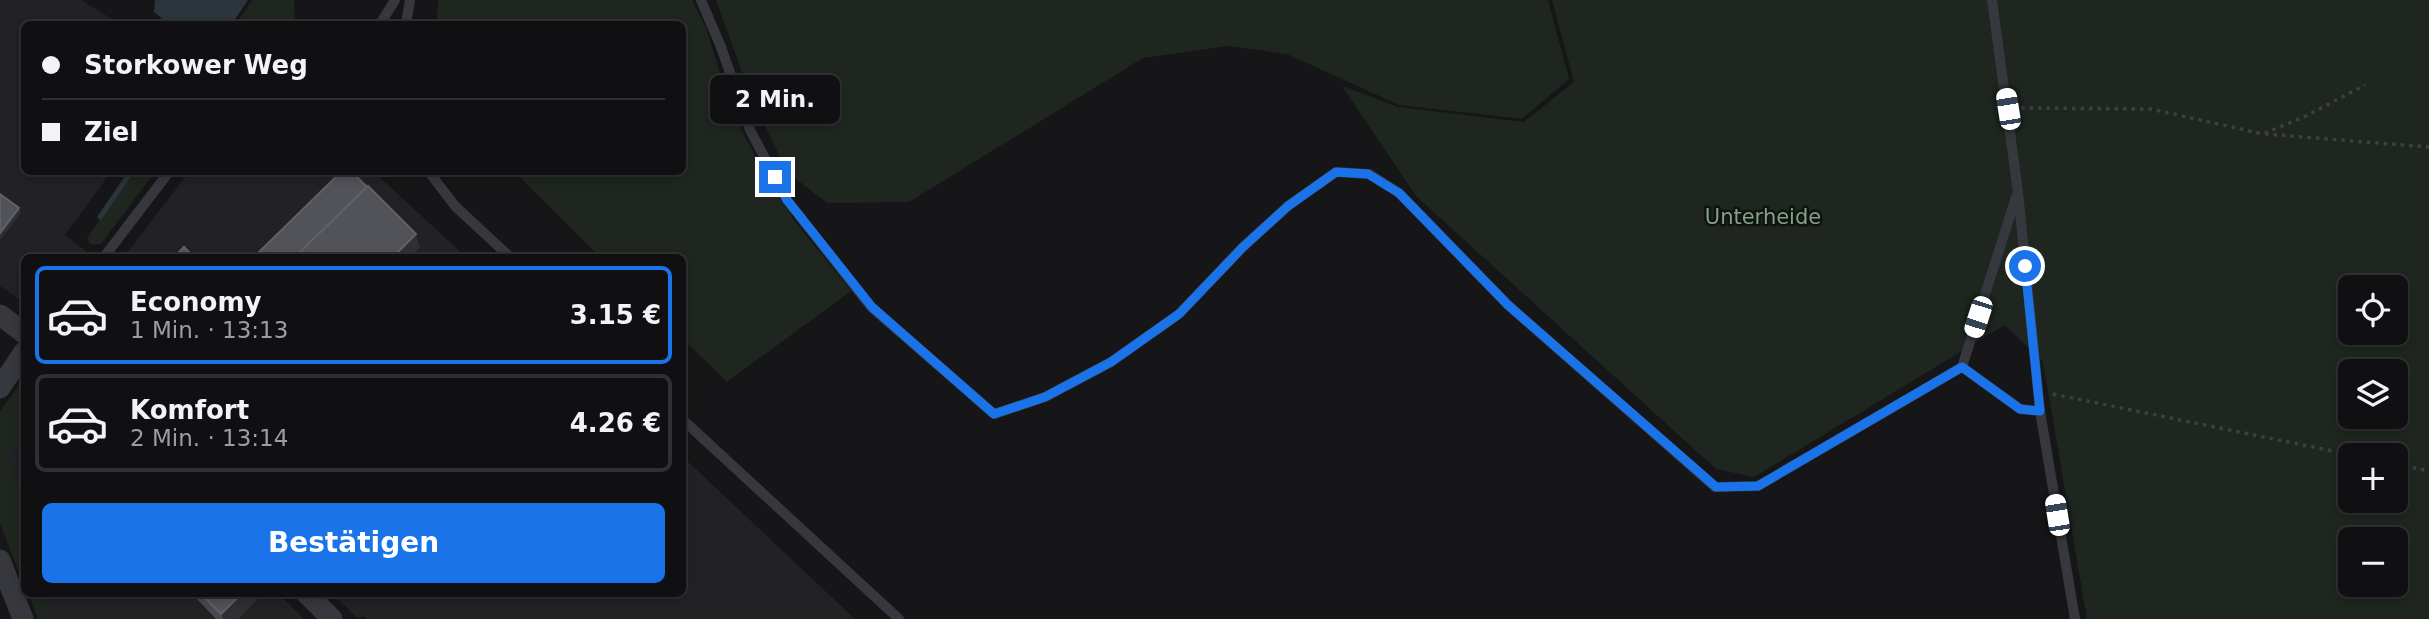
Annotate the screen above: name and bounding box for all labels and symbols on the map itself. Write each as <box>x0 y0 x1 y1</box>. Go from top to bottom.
callout: 2 Min. <box>710 76 840 124</box>
car <box>1995 87 2022 131</box>
route end <box>759 161 791 193</box>
park label: Unterheide <box>1705 205 1821 229</box>
route start <box>2009 250 2041 282</box>
car <box>1962 294 1995 340</box>
car <box>2044 493 2071 537</box>

